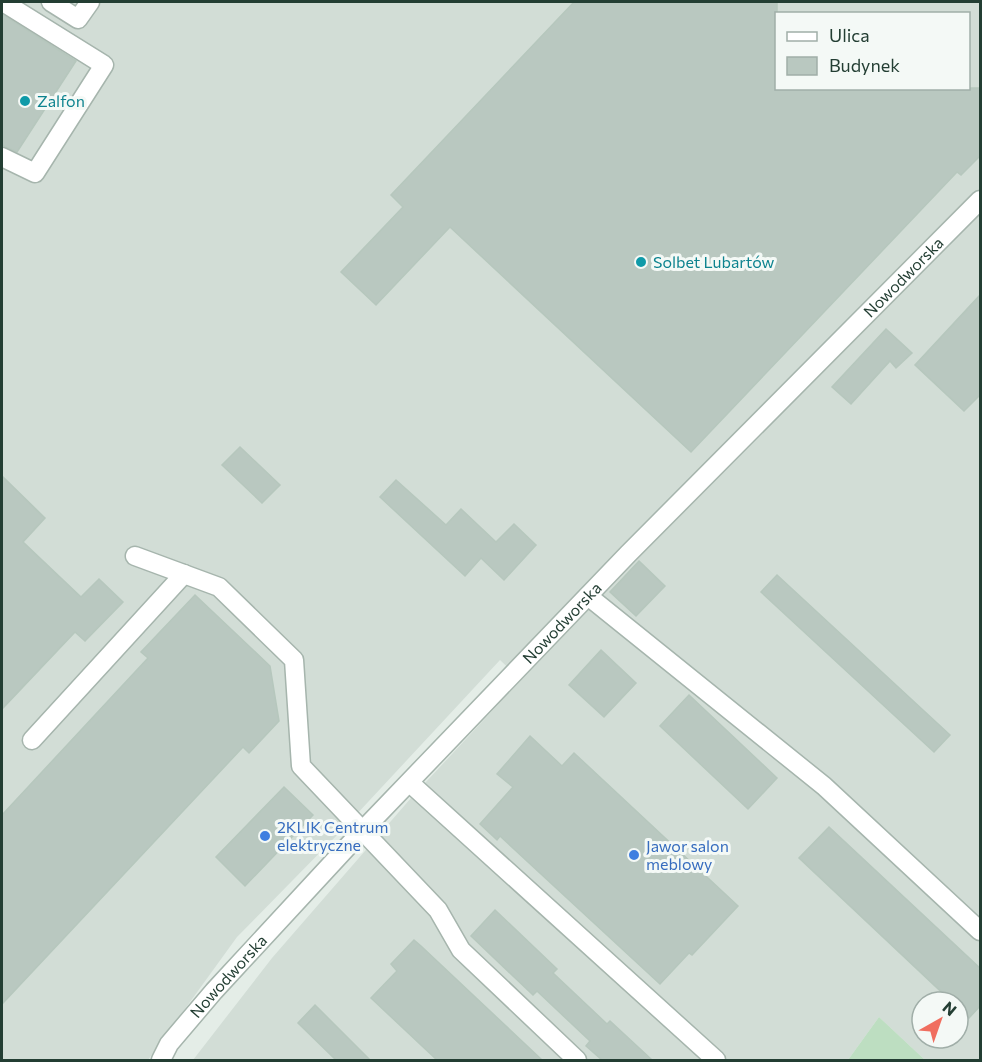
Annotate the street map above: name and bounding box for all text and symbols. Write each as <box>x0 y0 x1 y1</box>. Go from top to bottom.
legend <box>775 12 970 90</box>
text: Ulica <box>829 24 870 46</box>
text: Budynek <box>829 54 900 76</box>
place label: Zalfon <box>37 91 85 110</box>
marker: Zalfon <box>18 94 32 108</box>
street label: Nowodworska <box>859 233 947 321</box>
place label: Solbet Lubartów <box>653 252 774 271</box>
marker: Solbet Lubartów <box>634 255 648 269</box>
street label: Nowodworska <box>518 578 605 667</box>
place label: 2KLIK Centrum elektryczne <box>277 817 388 854</box>
marker: 2KLIK Centrum elektryczne <box>258 829 272 843</box>
place label: Jawor salon meblowy <box>646 836 729 873</box>
marker: Jawor salon meblowy <box>627 848 641 862</box>
street label: Nowodworska <box>186 930 270 1021</box>
north arrow <box>910 990 970 1050</box>
text: N <box>939 997 961 1019</box>

